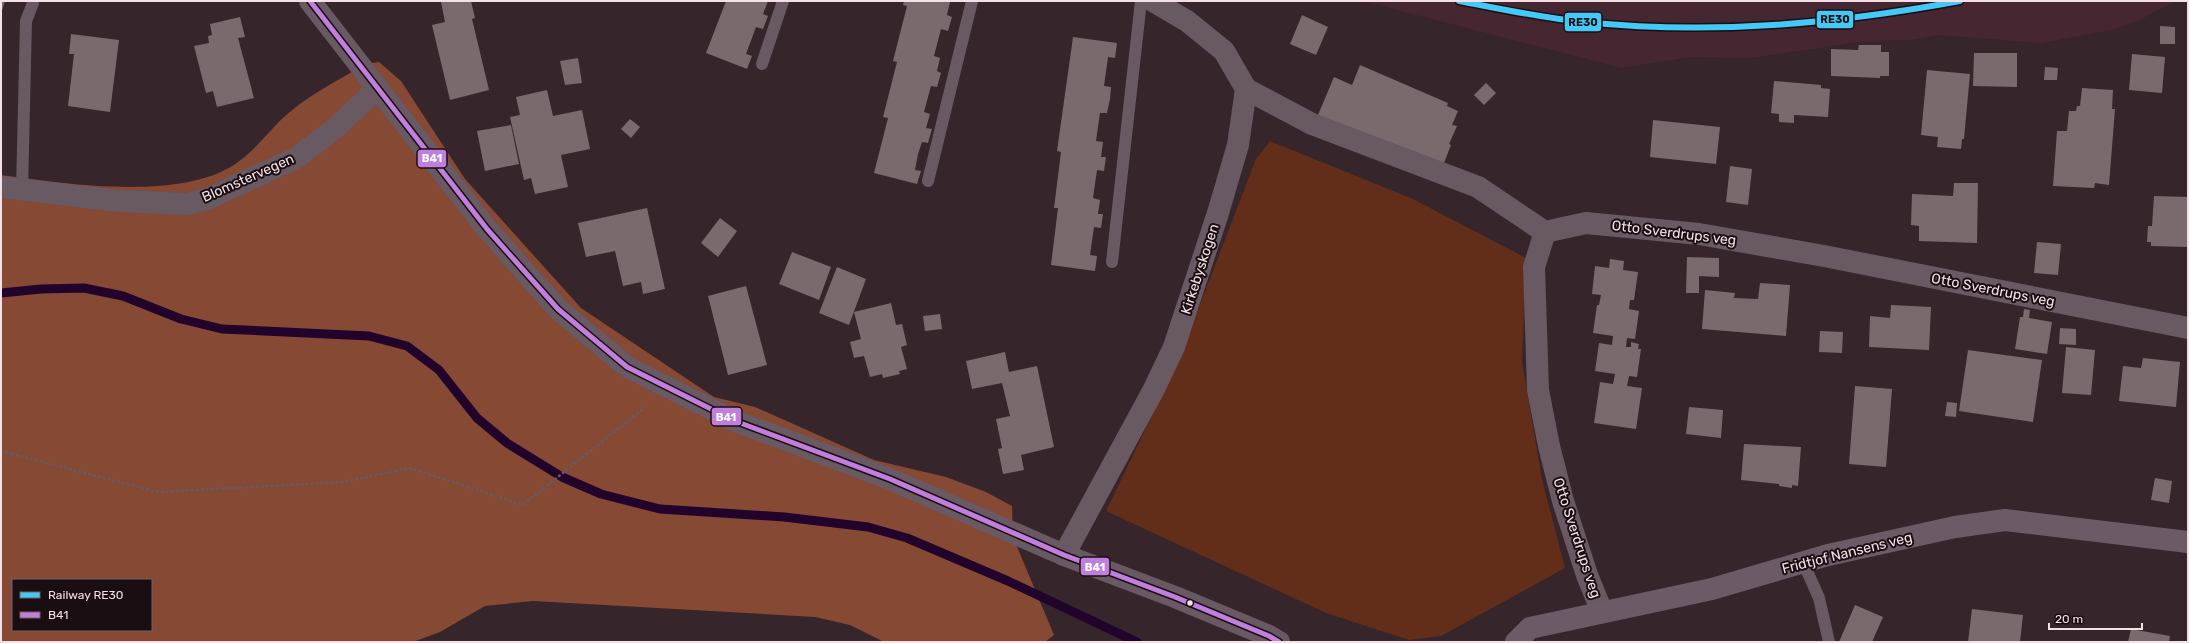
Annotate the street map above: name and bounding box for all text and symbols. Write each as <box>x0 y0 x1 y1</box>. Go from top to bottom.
line badge: RE30 <box>1816 10 1854 29</box>
line badge: RE30 <box>1564 12 1602 32</box>
text: RE30 <box>1820 13 1850 26</box>
text: RE30 <box>1568 16 1598 29</box>
line badge: B41 <box>417 149 447 168</box>
street label: Blomstervegen <box>199 150 297 206</box>
text: B41 <box>422 152 442 165</box>
street label: Otto Sverdrups veg <box>1611 217 1737 249</box>
street label: Kirkebyskogen <box>1177 222 1223 316</box>
street label: Otto Sverdrups veg <box>1930 270 2056 310</box>
line badge: B41 <box>711 407 742 426</box>
text: B41 <box>716 411 736 424</box>
street label: Otto Sverdrups veg <box>1550 476 1604 600</box>
street label: Fridtjof Nansens veg <box>1780 529 1914 577</box>
line badge: B41 <box>1080 557 1110 576</box>
text: B41 <box>1085 561 1105 574</box>
legend <box>12 579 152 631</box>
text: Railway RE30 <box>48 588 123 602</box>
unlabelled marker <box>1185 598 1195 608</box>
scale bar <box>2049 605 2142 631</box>
text: B41 <box>48 608 68 622</box>
text: 20 m <box>2055 612 2083 626</box>

